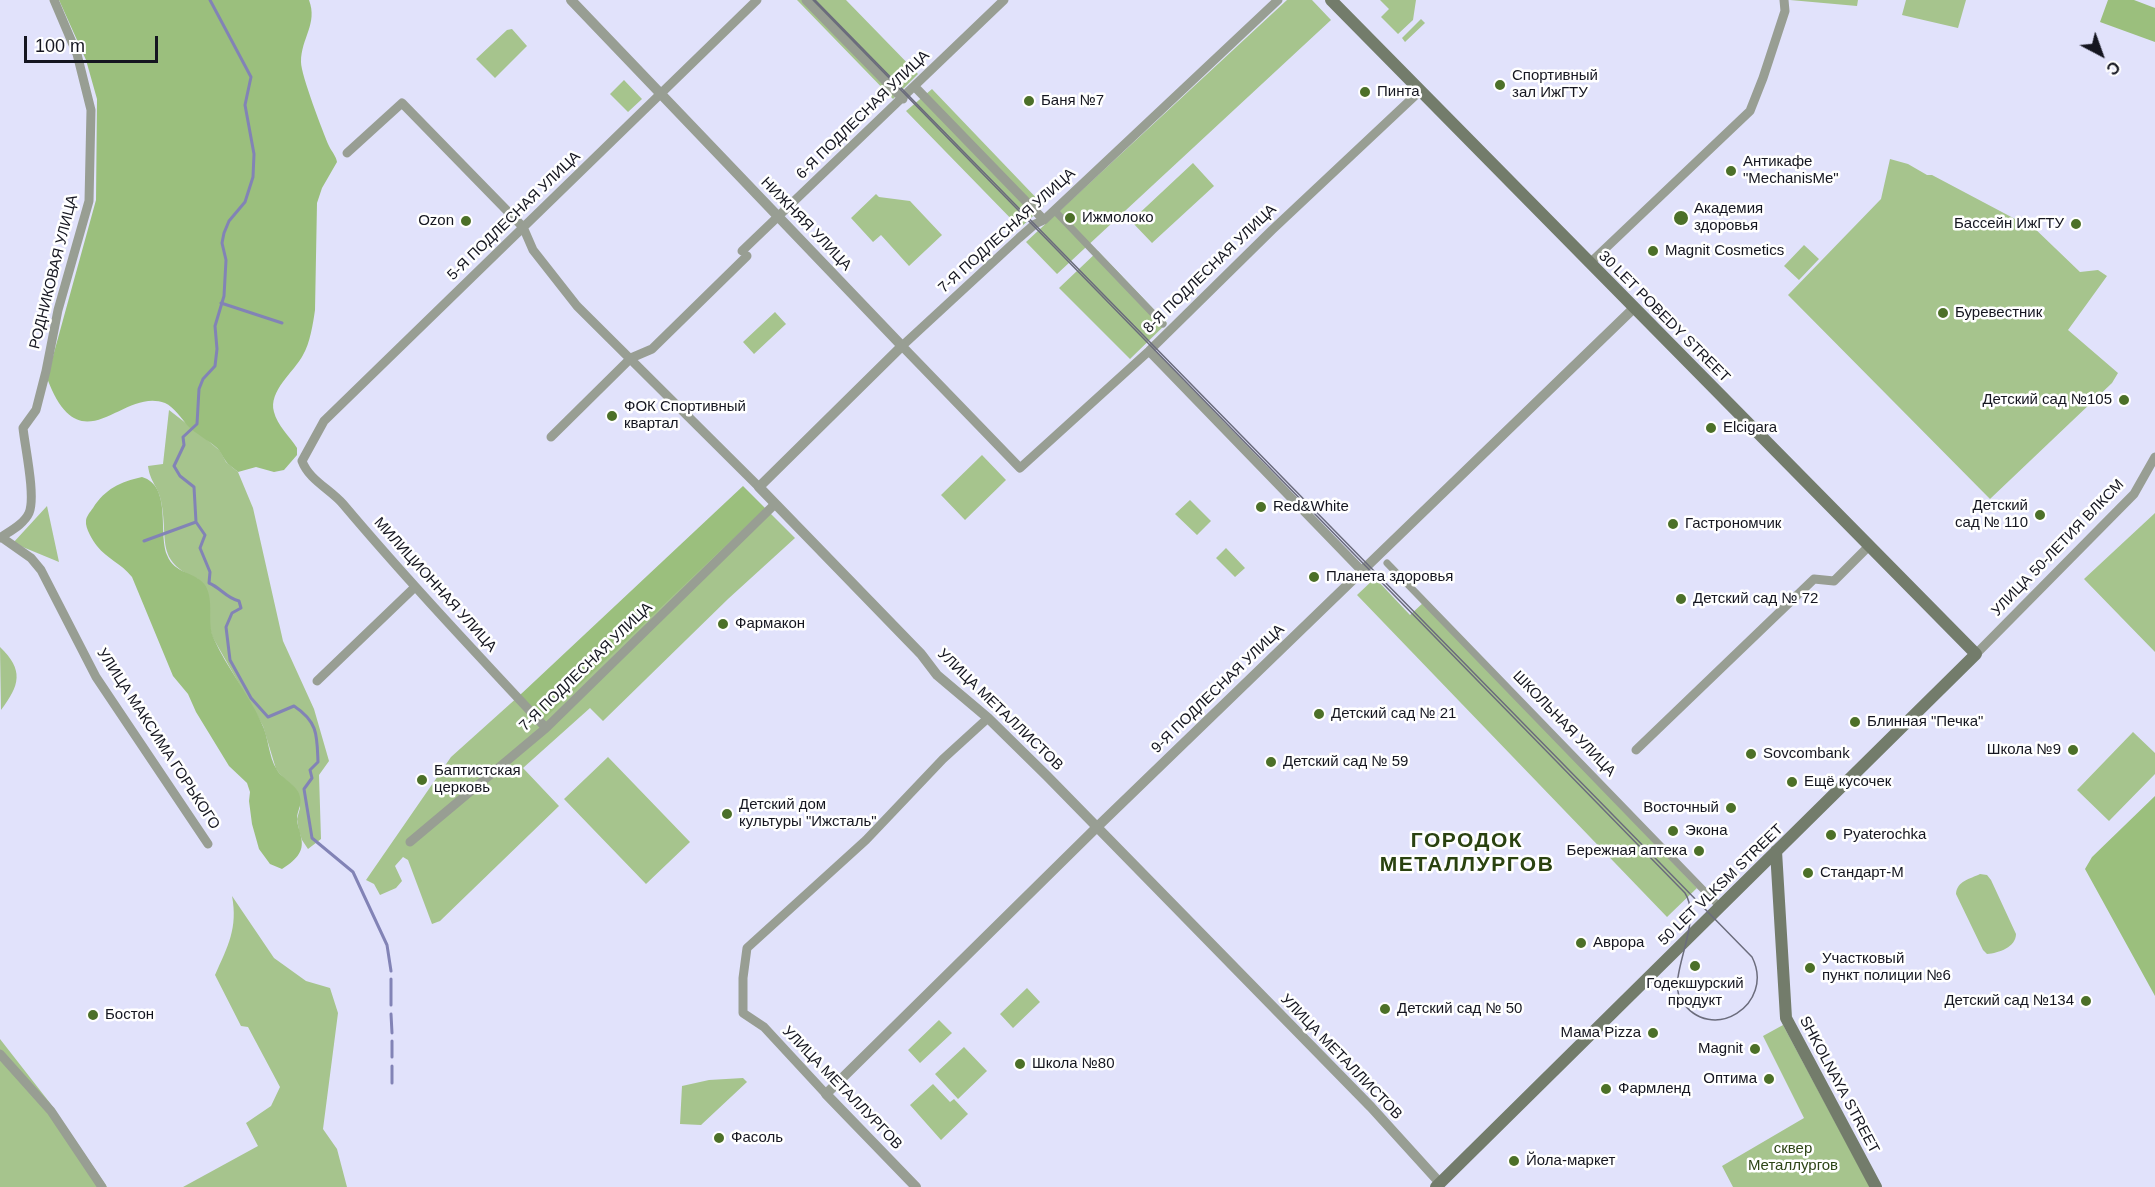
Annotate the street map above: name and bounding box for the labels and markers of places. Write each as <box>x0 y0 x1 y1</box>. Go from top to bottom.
place label: Спортивный зал ИжГТУ <box>1512 67 1598 102</box>
marker: Спортивный зал ИжГТУ <box>1493 78 1507 92</box>
place label: Пинта <box>1377 83 1419 101</box>
marker: Пинта <box>1358 85 1372 99</box>
place label: Баня №7 <box>1041 92 1104 110</box>
marker: Баня №7 <box>1022 94 1036 108</box>
place label: Антикафе "MechanisMe" <box>1743 153 1839 188</box>
marker: Антикафе "MechanisMe" <box>1724 164 1738 178</box>
place label: Академия здоровья <box>1694 200 1763 235</box>
place label: Ижмолоко <box>1082 209 1153 227</box>
marker: Академия здоровья <box>1672 209 1690 227</box>
marker: Ижмолоко <box>1063 211 1077 225</box>
place label: Ozon <box>418 212 454 230</box>
marker: Ozon <box>459 214 473 228</box>
place label: Бассейн ИжГТУ <box>1954 215 2064 233</box>
marker: Бассейн ИжГТУ <box>2069 217 2083 231</box>
place label: Magnit Cosmetics <box>1665 242 1784 260</box>
marker: Magnit Cosmetics <box>1646 244 1660 258</box>
place label: Буревестник <box>1955 304 2042 322</box>
marker: Буревестник <box>1936 306 1950 320</box>
place label: Детский сад №105 <box>1982 391 2112 409</box>
marker: Детский сад №105 <box>2117 393 2131 407</box>
place label: ФОК Спортивный квартал <box>624 398 746 433</box>
marker: ФОК Спортивный квартал <box>605 409 619 423</box>
place label: Elcigara <box>1723 419 1777 437</box>
marker: Elcigara <box>1704 421 1718 435</box>
place label: Детский сад № 110 <box>1955 497 2028 532</box>
place label: Red&White <box>1273 498 1349 516</box>
marker: Red&White <box>1254 500 1268 514</box>
marker: Детский сад № 110 <box>2033 508 2047 522</box>
place label: Гастрономчик <box>1685 515 1781 533</box>
marker: Гастрономчик <box>1666 517 1680 531</box>
place label: Планета здоровья <box>1326 568 1453 586</box>
marker: Планета здоровья <box>1307 570 1321 584</box>
place label: Детский сад № 72 <box>1693 590 1818 608</box>
marker: Детский сад № 72 <box>1674 592 1688 606</box>
place label: Фармакон <box>735 615 805 633</box>
marker: Фармакон <box>716 617 730 631</box>
place label: Детский сад № 21 <box>1331 705 1456 723</box>
marker: Детский сад № 21 <box>1312 707 1326 721</box>
place label: Блинная "Печка" <box>1867 713 1983 731</box>
marker: Блинная "Печка" <box>1848 715 1862 729</box>
place label: Школа №9 <box>1987 741 2061 759</box>
marker: Школа №9 <box>2066 743 2080 757</box>
place label: Sovcombank <box>1763 745 1850 763</box>
marker: Sovcombank <box>1744 747 1758 761</box>
place label: Детский сад № 59 <box>1283 753 1408 771</box>
marker: Детский сад № 59 <box>1264 755 1278 769</box>
place label: Баптистская церковь <box>434 762 521 797</box>
marker: Баптистская церковь <box>415 773 429 787</box>
place label: Ещё кусочек <box>1804 773 1891 791</box>
marker: Ещё кусочек <box>1785 775 1799 789</box>
place label: Детский дом культуры "Ижсталь" <box>739 796 877 831</box>
place label: Восточный <box>1643 799 1719 817</box>
marker: Восточный <box>1724 801 1738 815</box>
marker: Детский дом культуры "Ижсталь" <box>720 807 734 821</box>
place label: Экона <box>1685 822 1727 840</box>
marker: Экона <box>1666 824 1680 838</box>
place label: Pyaterochka <box>1843 826 1926 844</box>
marker: Pyaterochka <box>1824 828 1838 842</box>
place label: Бережная аптека <box>1567 842 1687 860</box>
marker: Бережная аптека <box>1692 844 1706 858</box>
place label: Стандарт-М <box>1820 864 1904 882</box>
marker: Стандарт-М <box>1801 866 1815 880</box>
place label: Аврора <box>1593 934 1644 952</box>
marker: Аврора <box>1574 936 1588 950</box>
place label: Участковый пункт полиции №6 <box>1822 950 1951 985</box>
marker: Годекшурский продукт <box>1688 959 1702 973</box>
marker: Участковый пункт полиции №6 <box>1803 961 1817 975</box>
place label: Годекшурский продукт <box>1646 975 1744 1010</box>
place label: Детский сад №134 <box>1944 992 2074 1010</box>
marker: Детский сад №134 <box>2079 994 2093 1008</box>
place label: Детский сад № 50 <box>1397 1000 1522 1018</box>
marker: Детский сад № 50 <box>1378 1002 1392 1016</box>
place label: Бостон <box>105 1006 154 1024</box>
marker: Бостон <box>86 1008 100 1022</box>
place label: Мама Pizza <box>1560 1024 1641 1042</box>
marker: Мама Pizza <box>1646 1026 1660 1040</box>
place label: Magnit <box>1698 1040 1743 1058</box>
marker: Magnit <box>1748 1042 1762 1056</box>
place label: Школа №80 <box>1032 1055 1115 1073</box>
marker: Школа №80 <box>1013 1057 1027 1071</box>
place label: Оптима <box>1703 1070 1757 1088</box>
marker: Оптима <box>1762 1072 1776 1086</box>
place label: Фармленд <box>1618 1080 1691 1098</box>
marker: Фармленд <box>1599 1082 1613 1096</box>
place label: Фасоль <box>731 1129 783 1147</box>
marker: Фасоль <box>712 1131 726 1145</box>
place label: Йола-маркет <box>1526 1152 1615 1170</box>
marker: Йола-маркет <box>1507 1154 1521 1168</box>

